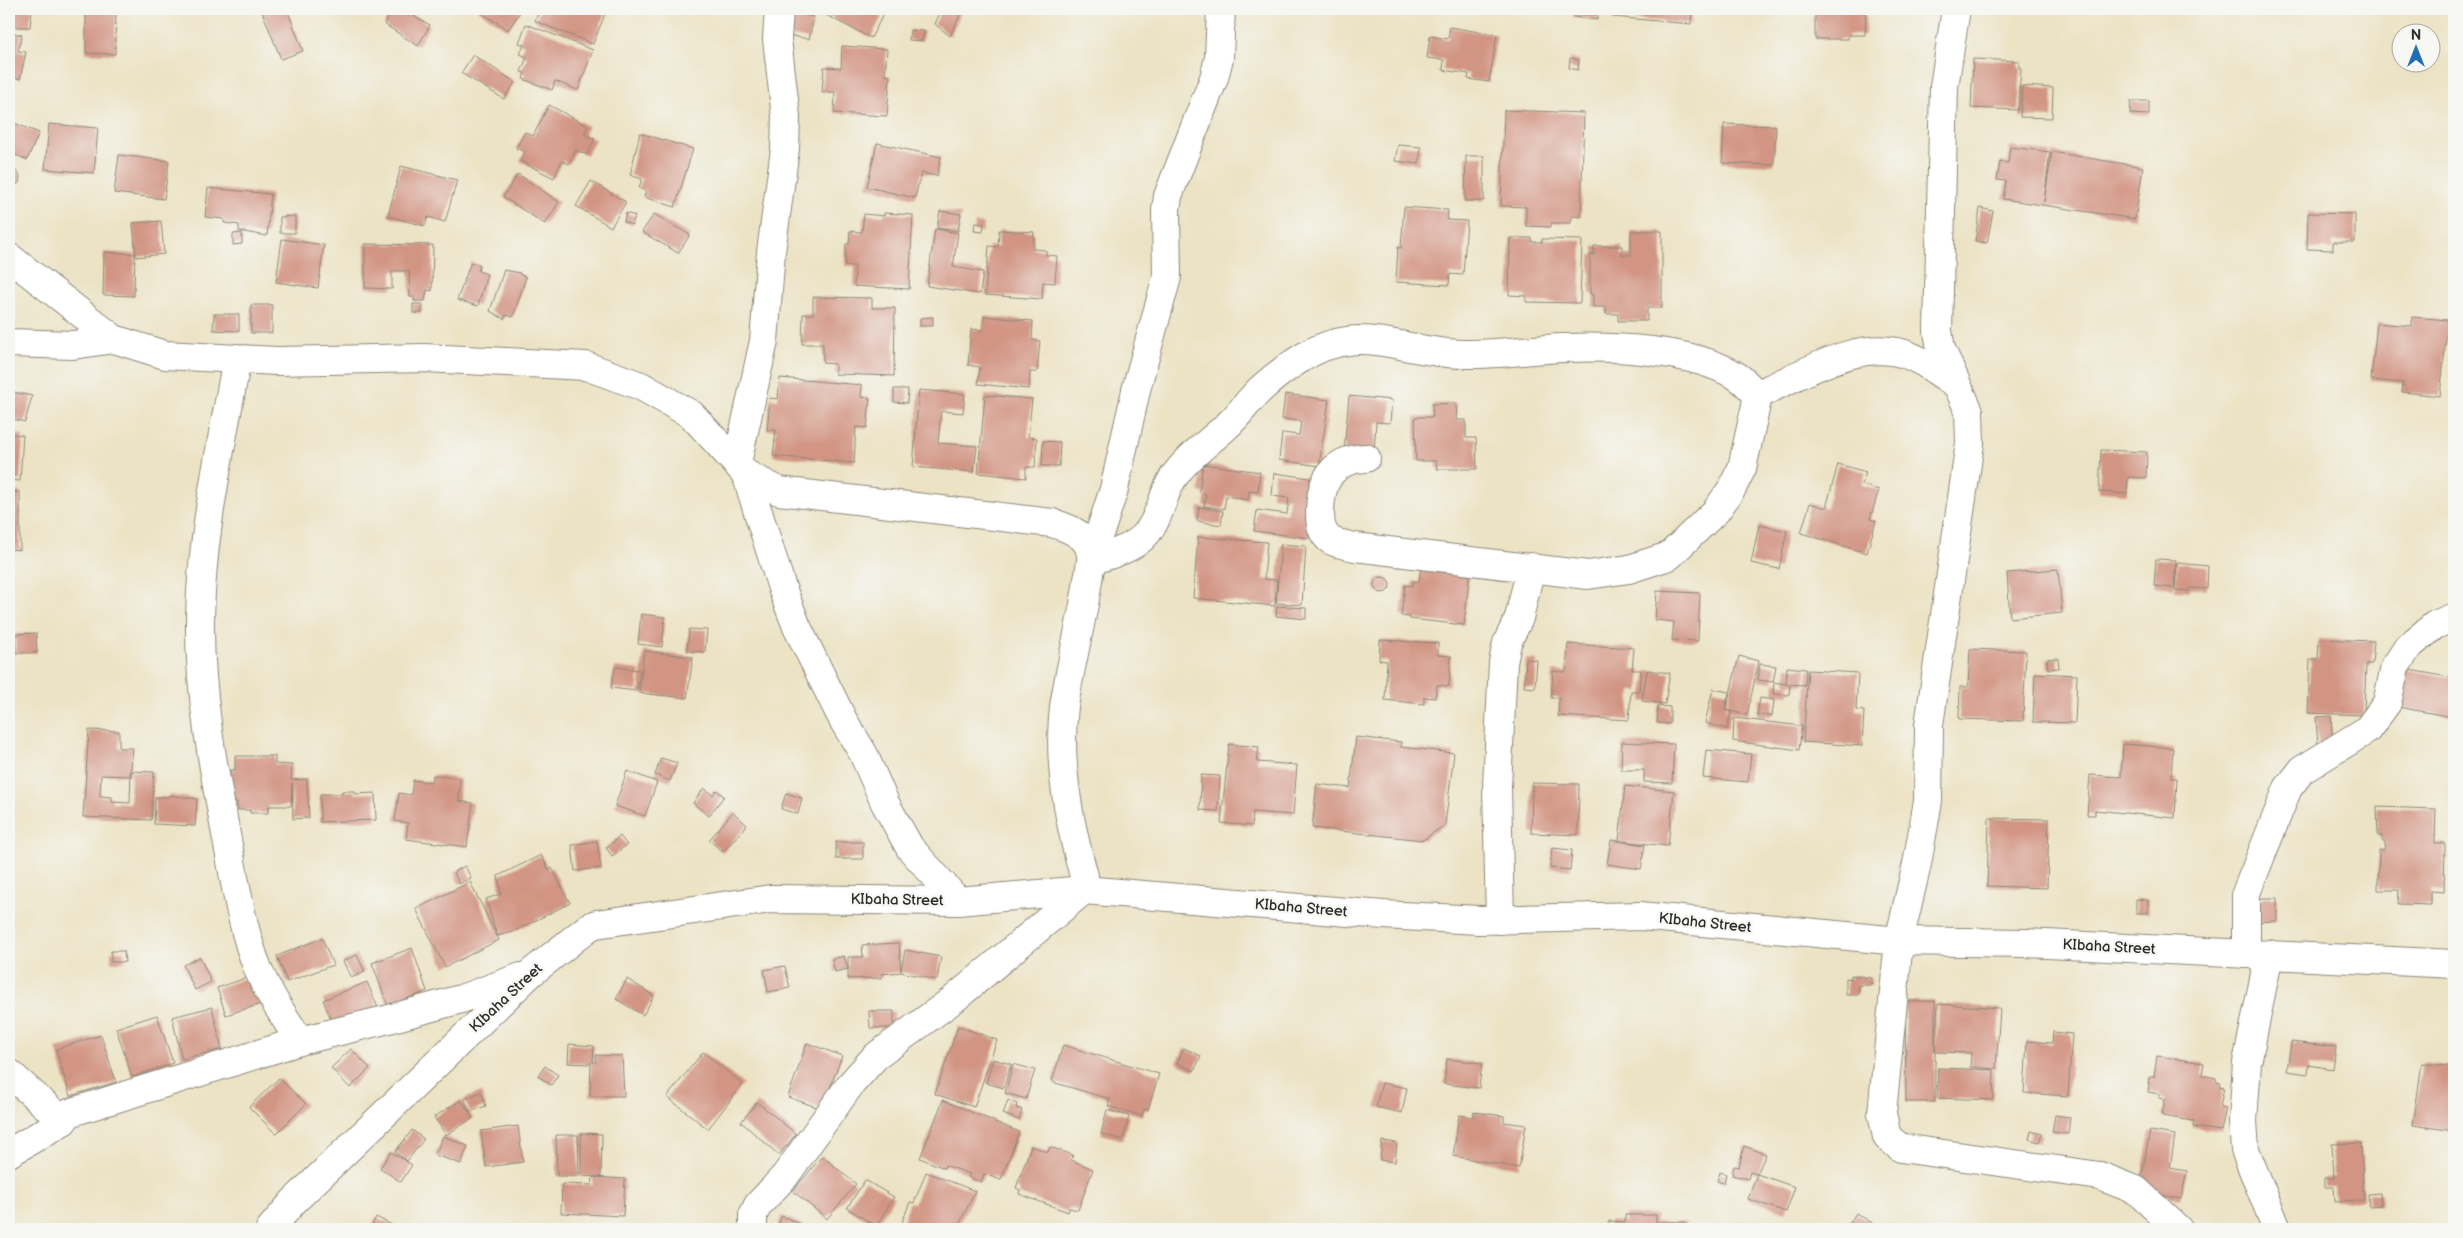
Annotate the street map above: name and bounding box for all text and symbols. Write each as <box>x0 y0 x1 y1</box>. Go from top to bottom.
north arrow <box>2390 22 2440 72</box>
text: N <box>2411 27 2421 44</box>
street label: KIbaha Street <box>850 890 944 910</box>
street label: KIbaha Street <box>1254 894 1349 922</box>
street label: KIbaha Street <box>1658 909 1753 937</box>
street label: KIbaha Street <box>2062 935 2156 959</box>
street label: KIbaha Street <box>466 959 547 1037</box>

